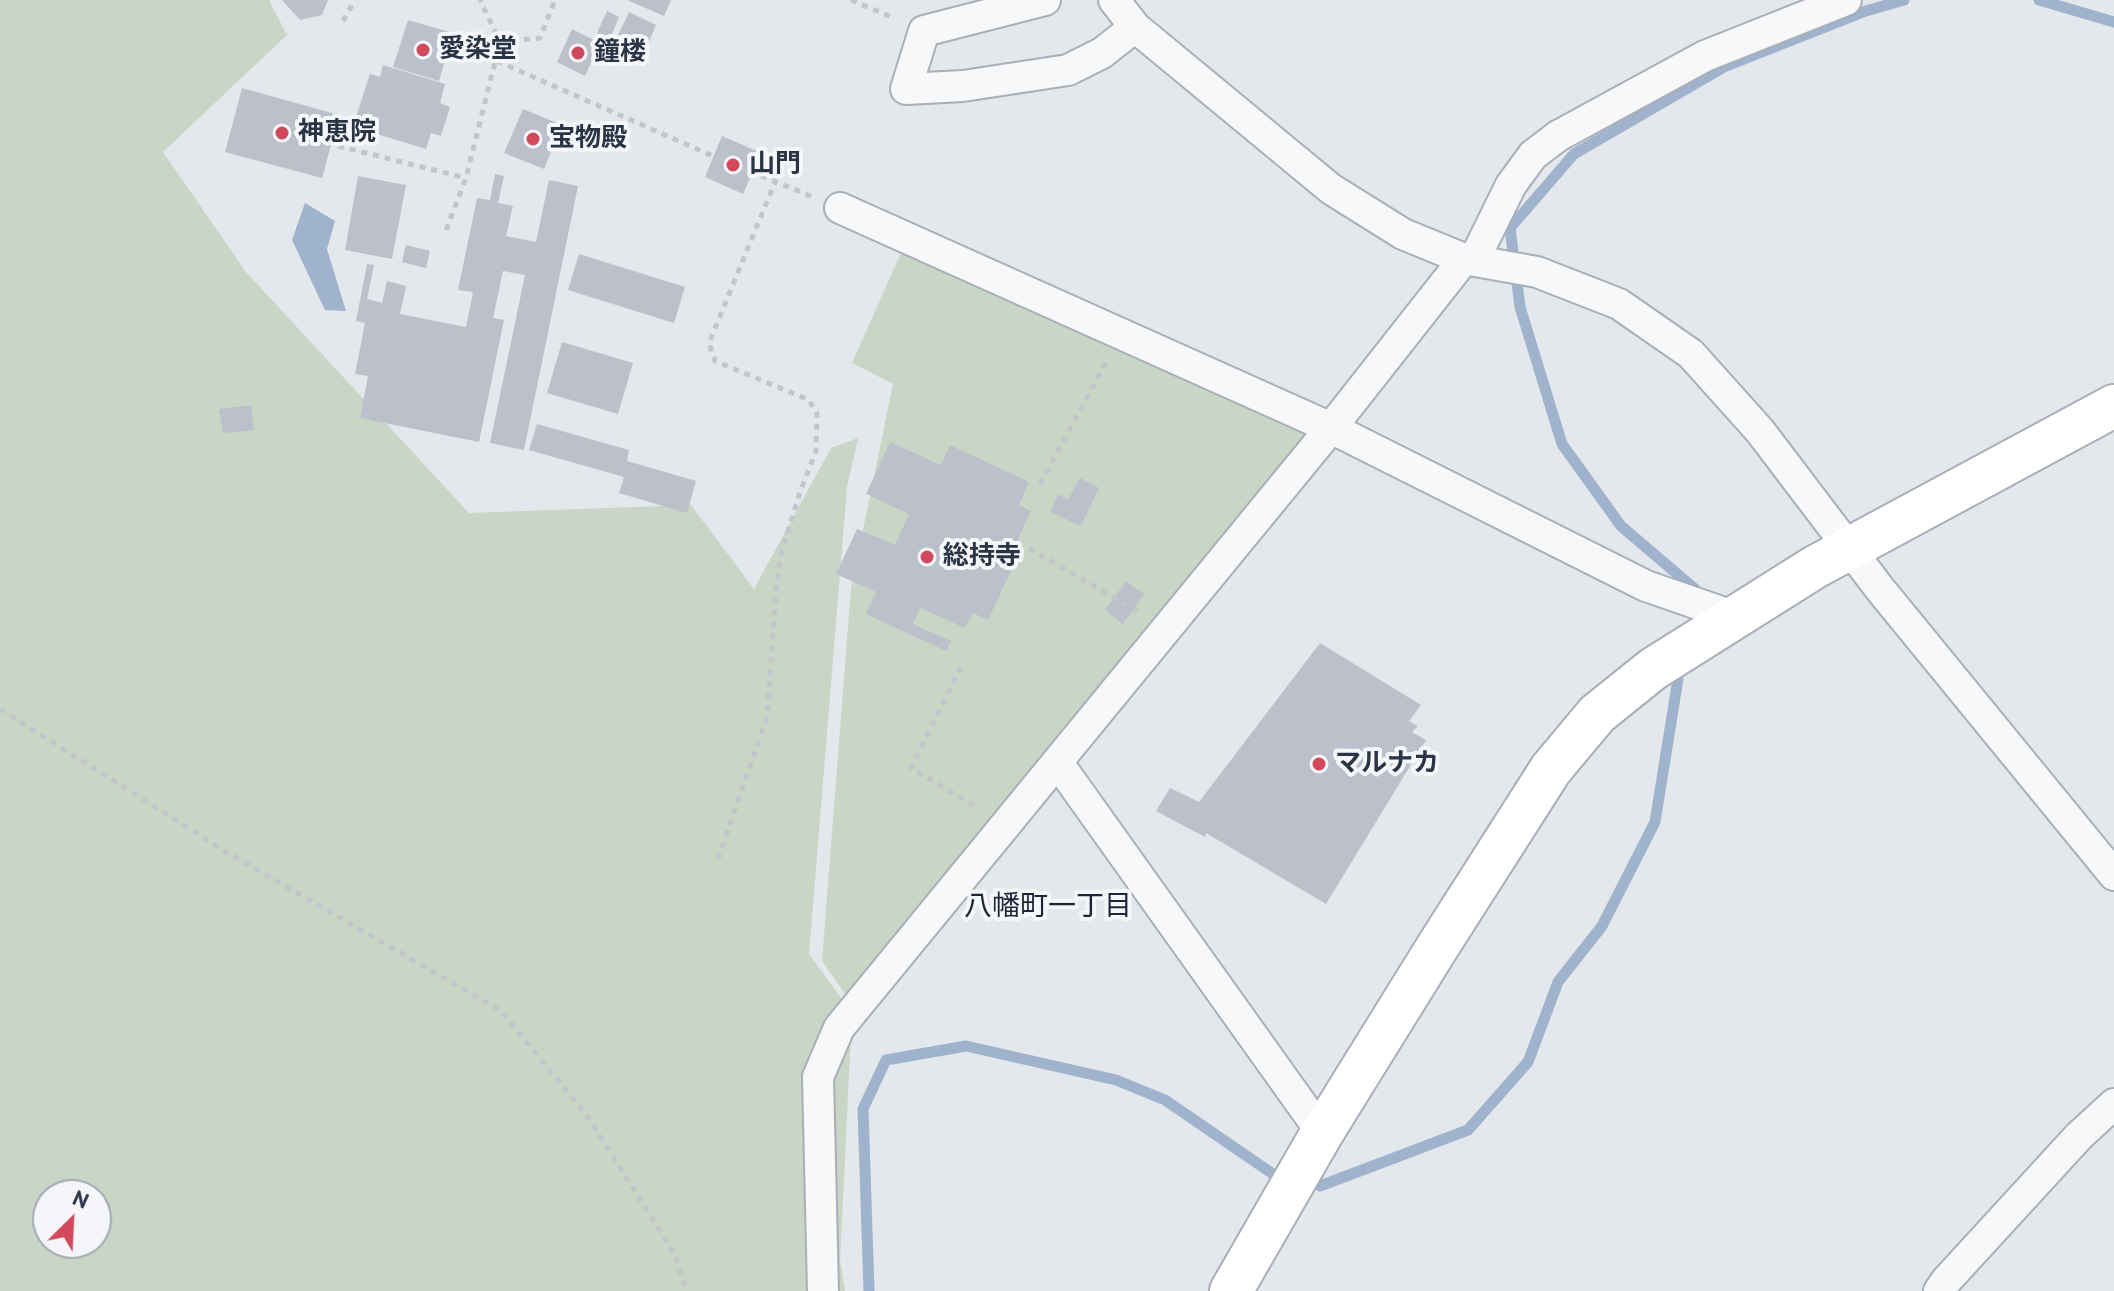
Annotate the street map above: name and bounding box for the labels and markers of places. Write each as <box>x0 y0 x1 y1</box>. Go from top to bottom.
place label: 愛染堂 <box>439 34 517 66</box>
place label: 鐘楼 <box>594 37 646 69</box>
marker: 愛染堂 <box>414 41 432 59</box>
marker: 鐘楼 <box>569 44 587 62</box>
place label: 神恵院 <box>298 117 376 149</box>
place label: 宝物殿 <box>549 123 627 155</box>
marker: 神恵院 <box>273 124 291 142</box>
marker: 宝物殿 <box>524 130 542 148</box>
place label: 山門 <box>749 149 801 181</box>
marker: 山門 <box>724 156 742 174</box>
place label: 総持寺 <box>943 541 1021 573</box>
marker: 総持寺 <box>918 548 936 566</box>
place label: マルナカ <box>1335 748 1439 780</box>
marker: マルナカ <box>1310 755 1328 773</box>

